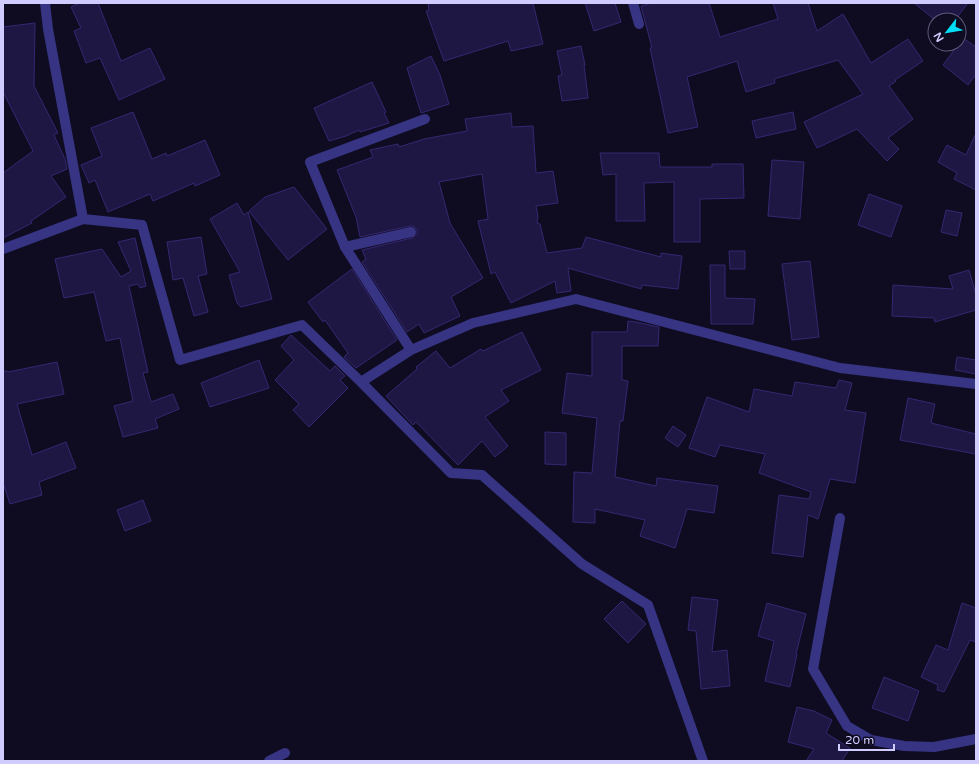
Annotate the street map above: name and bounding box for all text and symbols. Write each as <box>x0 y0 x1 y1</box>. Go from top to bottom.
north arrow <box>927 12 967 52</box>
text: N <box>931 30 947 44</box>
scale bar <box>839 726 894 752</box>
text: 20 m <box>845 733 874 747</box>

